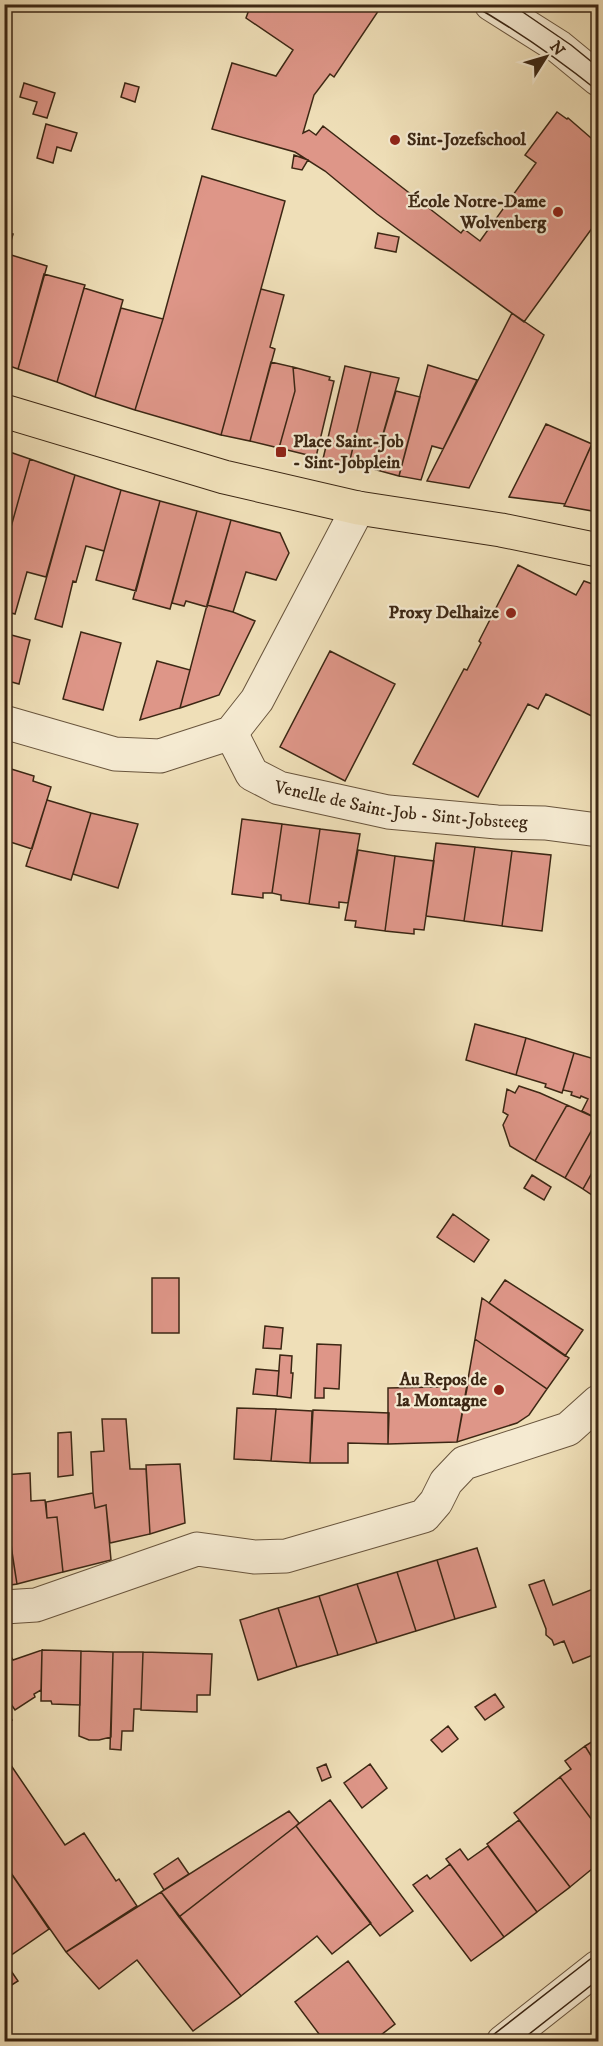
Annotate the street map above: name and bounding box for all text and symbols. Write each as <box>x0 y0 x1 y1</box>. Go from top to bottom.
north arrow <box>516 27 576 87</box>
text: N <box>545 37 569 60</box>
place label: Sint-Jozefschool <box>407 129 527 151</box>
marker: Sint-Jozefschool <box>388 133 402 147</box>
place label: École Notre-Dame Wolvenberg <box>408 190 547 234</box>
marker: École Notre-Dame Wolvenberg <box>551 205 565 219</box>
place label: Place Saint-Job - Sint-Jobplein <box>293 431 404 474</box>
marker: Place Saint-Job - Sint-Jobplein <box>274 445 288 459</box>
place label: Proxy Delhaize <box>389 602 500 624</box>
marker: Proxy Delhaize <box>504 606 518 620</box>
street label: Venelle de Saint-Job - Sint-Jobsteeg <box>271 776 528 834</box>
place label: Au Repos de la Montagne <box>396 1369 488 1412</box>
marker: Au Repos de la Montagne <box>492 1383 506 1397</box>

